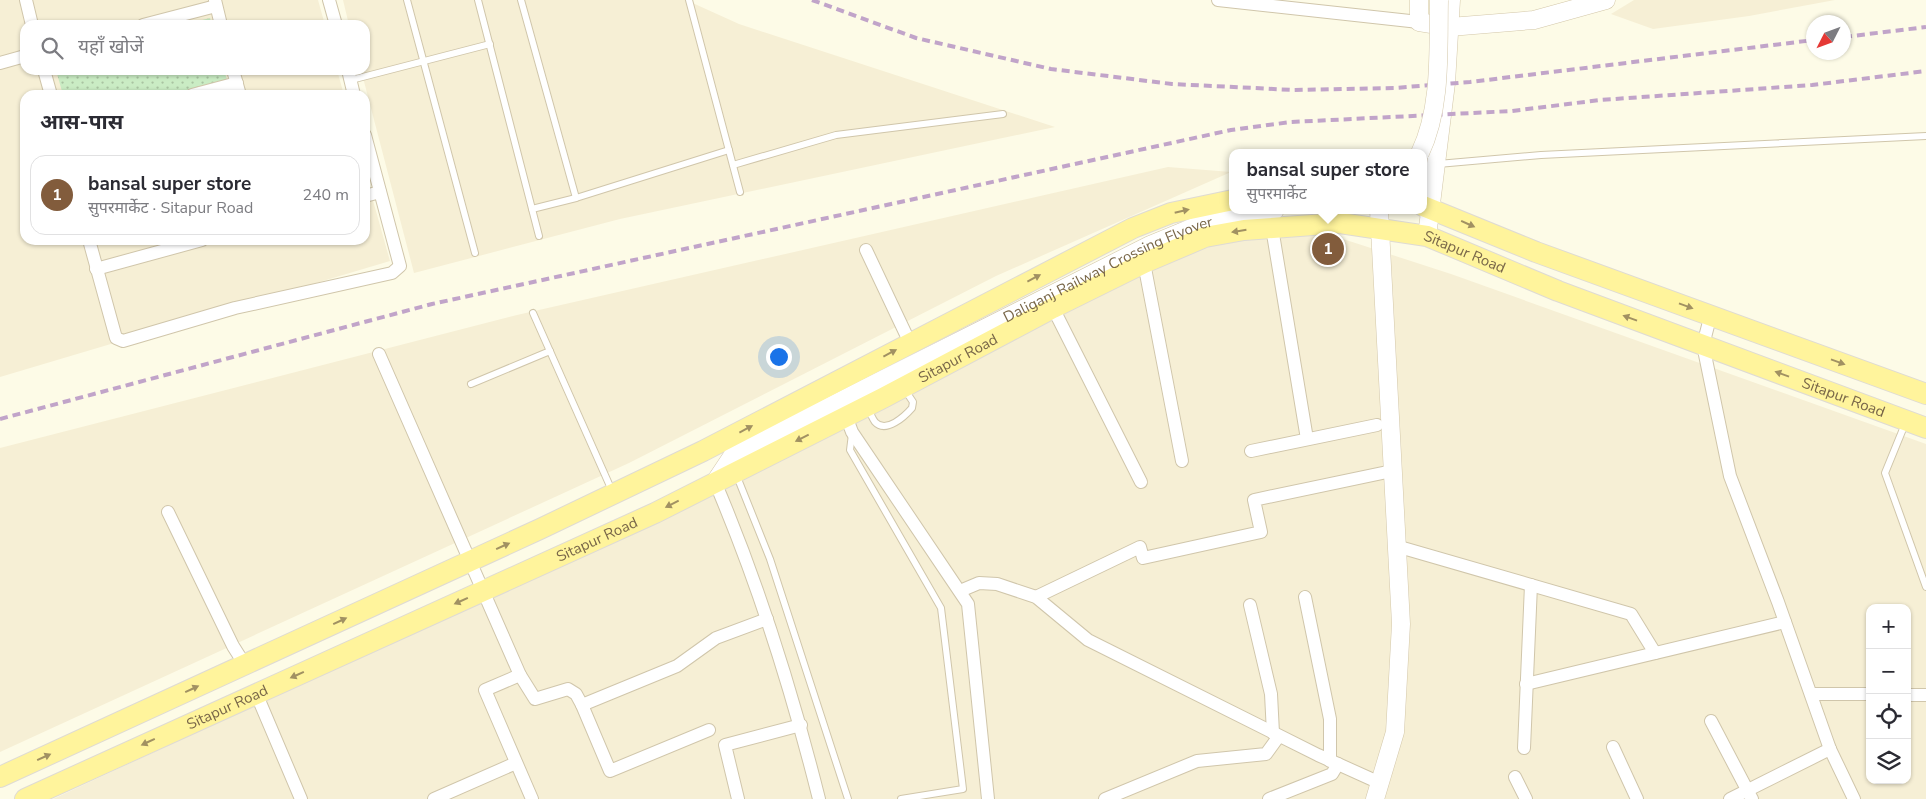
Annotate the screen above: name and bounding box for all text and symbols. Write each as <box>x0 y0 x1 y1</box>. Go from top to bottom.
north arrow <box>1806 15 1851 60</box>
search box <box>20 20 370 75</box>
icon: search <box>38 34 66 62</box>
text: यहाँ खोजें <box>78 34 143 60</box>
text: आस-पास <box>40 108 123 136</box>
popup <box>1229 149 1427 214</box>
text: bansal super store <box>1246 157 1410 183</box>
text: bansal super store <box>88 171 251 197</box>
text: सुपरमार्केट <box>1246 183 1307 205</box>
text: 1 <box>52 184 62 206</box>
text: 240 m <box>302 184 349 206</box>
text: सुपरमार्केट · Sitapur Road <box>88 197 253 219</box>
one-way arrow <box>1174 207 1189 215</box>
street label: Daliganj Railway Crossing Flyover <box>1000 211 1215 327</box>
one-way arrow <box>1461 221 1475 229</box>
street label: Sitapur Road <box>1420 226 1509 278</box>
one-way arrow <box>1231 228 1247 236</box>
pin: 1 <box>1312 230 1344 268</box>
one-way arrow <box>1027 274 1042 282</box>
one-way arrow <box>1679 302 1694 310</box>
one-way arrow <box>1622 314 1637 321</box>
street label: Sitapur Road <box>915 329 1001 388</box>
your location <box>766 344 792 370</box>
one-way arrow <box>884 349 897 358</box>
one-way arrow <box>1831 358 1846 366</box>
one-way arrow <box>1774 370 1789 378</box>
street label: Sitapur Road <box>1799 373 1888 422</box>
one-way arrow <box>739 425 754 433</box>
one-way arrow <box>795 434 809 442</box>
one-way arrow <box>665 500 679 508</box>
street label: Sitapur Road <box>553 512 641 567</box>
one-way arrow <box>496 541 510 549</box>
one-way arrow <box>453 596 468 605</box>
map controls <box>1866 604 1911 784</box>
button: + <box>1866 604 1911 649</box>
one-way arrow <box>333 617 347 625</box>
button: − <box>1866 649 1911 694</box>
one-way arrow <box>290 672 304 680</box>
street label: Sitapur Road <box>183 680 271 734</box>
one-way arrow <box>185 685 199 693</box>
button: locate <box>1866 694 1911 739</box>
one-way arrow <box>141 739 155 747</box>
button: layers <box>1866 739 1911 784</box>
one-way arrow <box>37 752 51 760</box>

